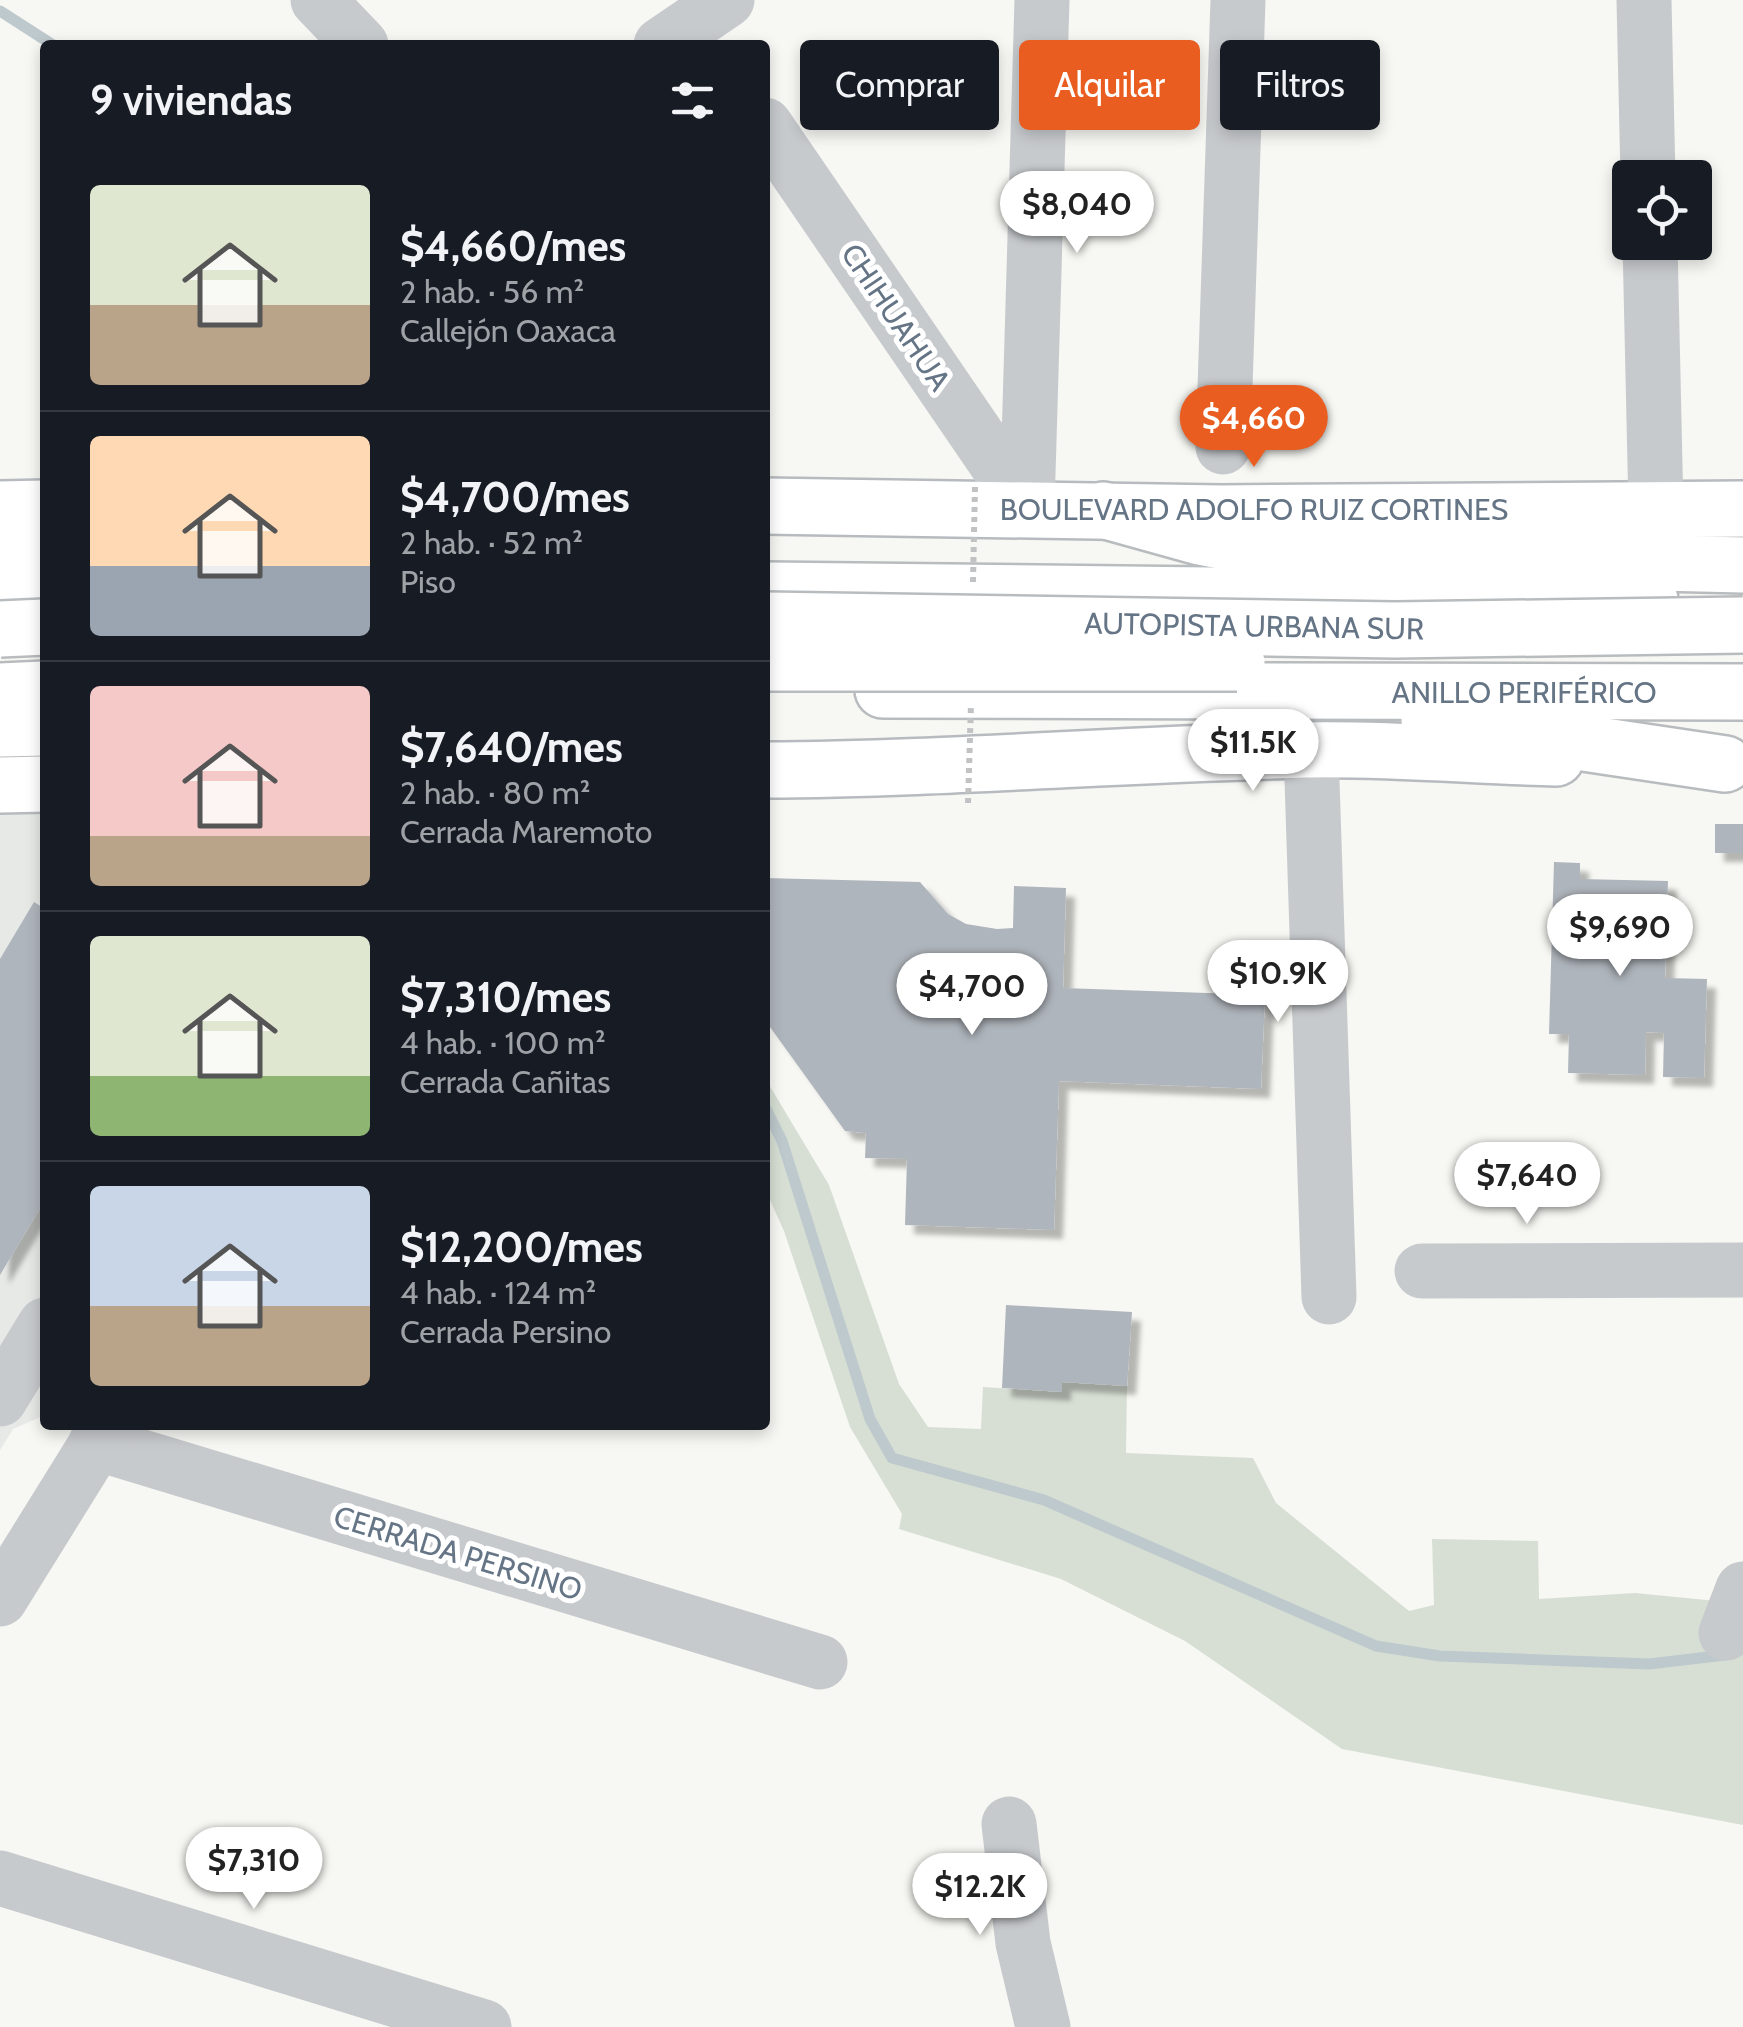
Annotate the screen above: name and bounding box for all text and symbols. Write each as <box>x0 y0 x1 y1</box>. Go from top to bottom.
chip: Comprar <box>800 40 999 130</box>
chip: Alquilar <box>1019 40 1200 130</box>
chip: Filtros <box>1220 40 1380 130</box>
icon: filters <box>665 73 720 128</box>
text: 9 viviendas <box>90 74 292 126</box>
map controls <box>1612 160 1712 260</box>
button: locate <box>1612 160 1712 260</box>
pin: $8,040 <box>996 171 1158 256</box>
text: $8,040 <box>1022 184 1132 223</box>
text: $4,660/mes <box>400 220 626 272</box>
icon: home <box>170 225 290 345</box>
street label: CHIHUAHUA <box>833 237 959 398</box>
text: 2 hab. · 56 m² <box>400 272 584 311</box>
text: Callejón Oaxaca <box>400 311 616 350</box>
pin: $4,660 <box>1173 385 1335 470</box>
text: $4,660 <box>1202 398 1306 437</box>
text: $4,700/mes <box>400 471 630 523</box>
icon: home <box>170 476 290 596</box>
street label: BOULEVARD ADOLFO RUIZ CORTINES <box>1000 491 1508 528</box>
text: 2 hab. · 52 m² <box>400 523 583 562</box>
text: Piso <box>400 562 456 601</box>
street label: AUTOPISTA URBANA SUR <box>1084 605 1424 647</box>
street label: ANILLO PERIFÉRICO <box>1391 674 1657 711</box>
pin: $11.5K <box>1172 709 1334 794</box>
text: $7,640/mes <box>400 721 623 773</box>
text: $11.5K <box>1210 722 1296 761</box>
icon: home <box>170 726 290 846</box>
text: 2 hab. · 80 m² <box>400 773 590 812</box>
text: Cerrada Maremoto <box>400 812 652 851</box>
pin: $9,690 <box>1539 894 1701 979</box>
text: $9,690 <box>1569 907 1671 946</box>
pin: $10.9K <box>1197 940 1359 1025</box>
pin: $4,700 <box>891 953 1053 1038</box>
text: $10.9K <box>1229 953 1327 992</box>
text: $4,700 <box>918 966 1026 1005</box>
text: $7,310/mes <box>400 971 611 1023</box>
icon: home <box>170 976 290 1096</box>
text: 4 hab. · 100 m² <box>400 1023 606 1062</box>
text: Cerrada Cañitas <box>400 1062 610 1101</box>
pin: $7,640 <box>1446 1142 1608 1227</box>
text: $7,640 <box>1476 1155 1578 1194</box>
text: $12,200/mes <box>400 1221 643 1273</box>
icon: home <box>170 1226 290 1346</box>
text: 4 hab. · 124 m² <box>400 1273 596 1312</box>
text: Cerrada Persino <box>400 1312 611 1351</box>
street label: CERRADA PERSINO <box>329 1498 587 1608</box>
pin: $7,310 <box>173 1827 335 1912</box>
text: $7,310 <box>208 1840 300 1879</box>
pin: $12.2K <box>899 1853 1061 1938</box>
text: $12.2K <box>934 1866 1026 1905</box>

